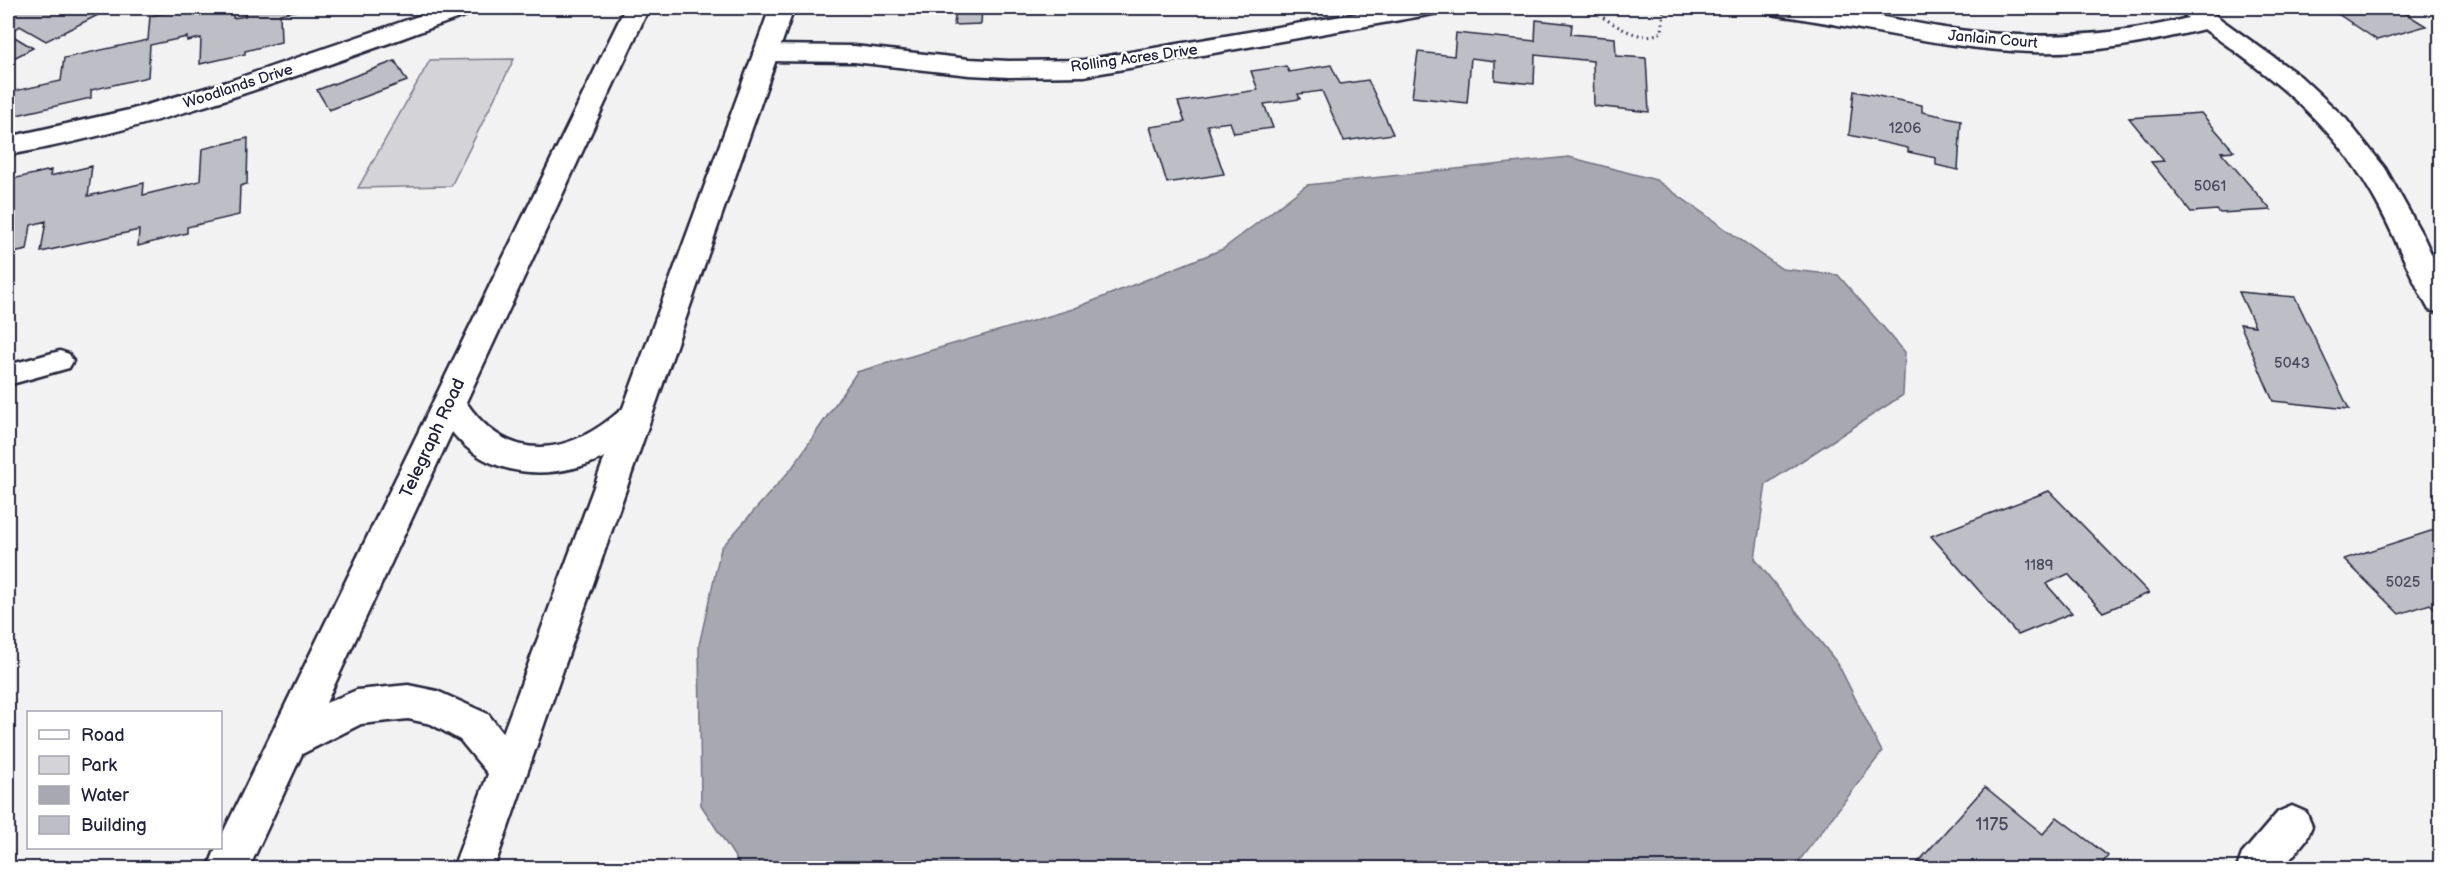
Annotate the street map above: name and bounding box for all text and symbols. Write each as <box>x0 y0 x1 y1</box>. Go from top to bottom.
street label: Janlain Court <box>1947 26 2039 53</box>
street label: Rolling Acres Drive <box>1069 40 1199 77</box>
street label: Woodlands Drive <box>181 60 295 113</box>
house number: 1206 <box>1889 119 1921 138</box>
house number: 5061 <box>2194 177 2226 196</box>
house number: 5043 <box>2274 354 2310 373</box>
street label: Telegraph Road <box>396 375 469 501</box>
house number: 1189 <box>2024 556 2054 575</box>
house number: 5025 <box>2386 573 2420 592</box>
legend <box>27 711 222 849</box>
text: Road <box>81 725 125 746</box>
text: Park <box>81 755 117 776</box>
text: Water <box>81 785 129 806</box>
house number: 1175 <box>1975 814 2009 835</box>
text: Building <box>81 815 147 836</box>

